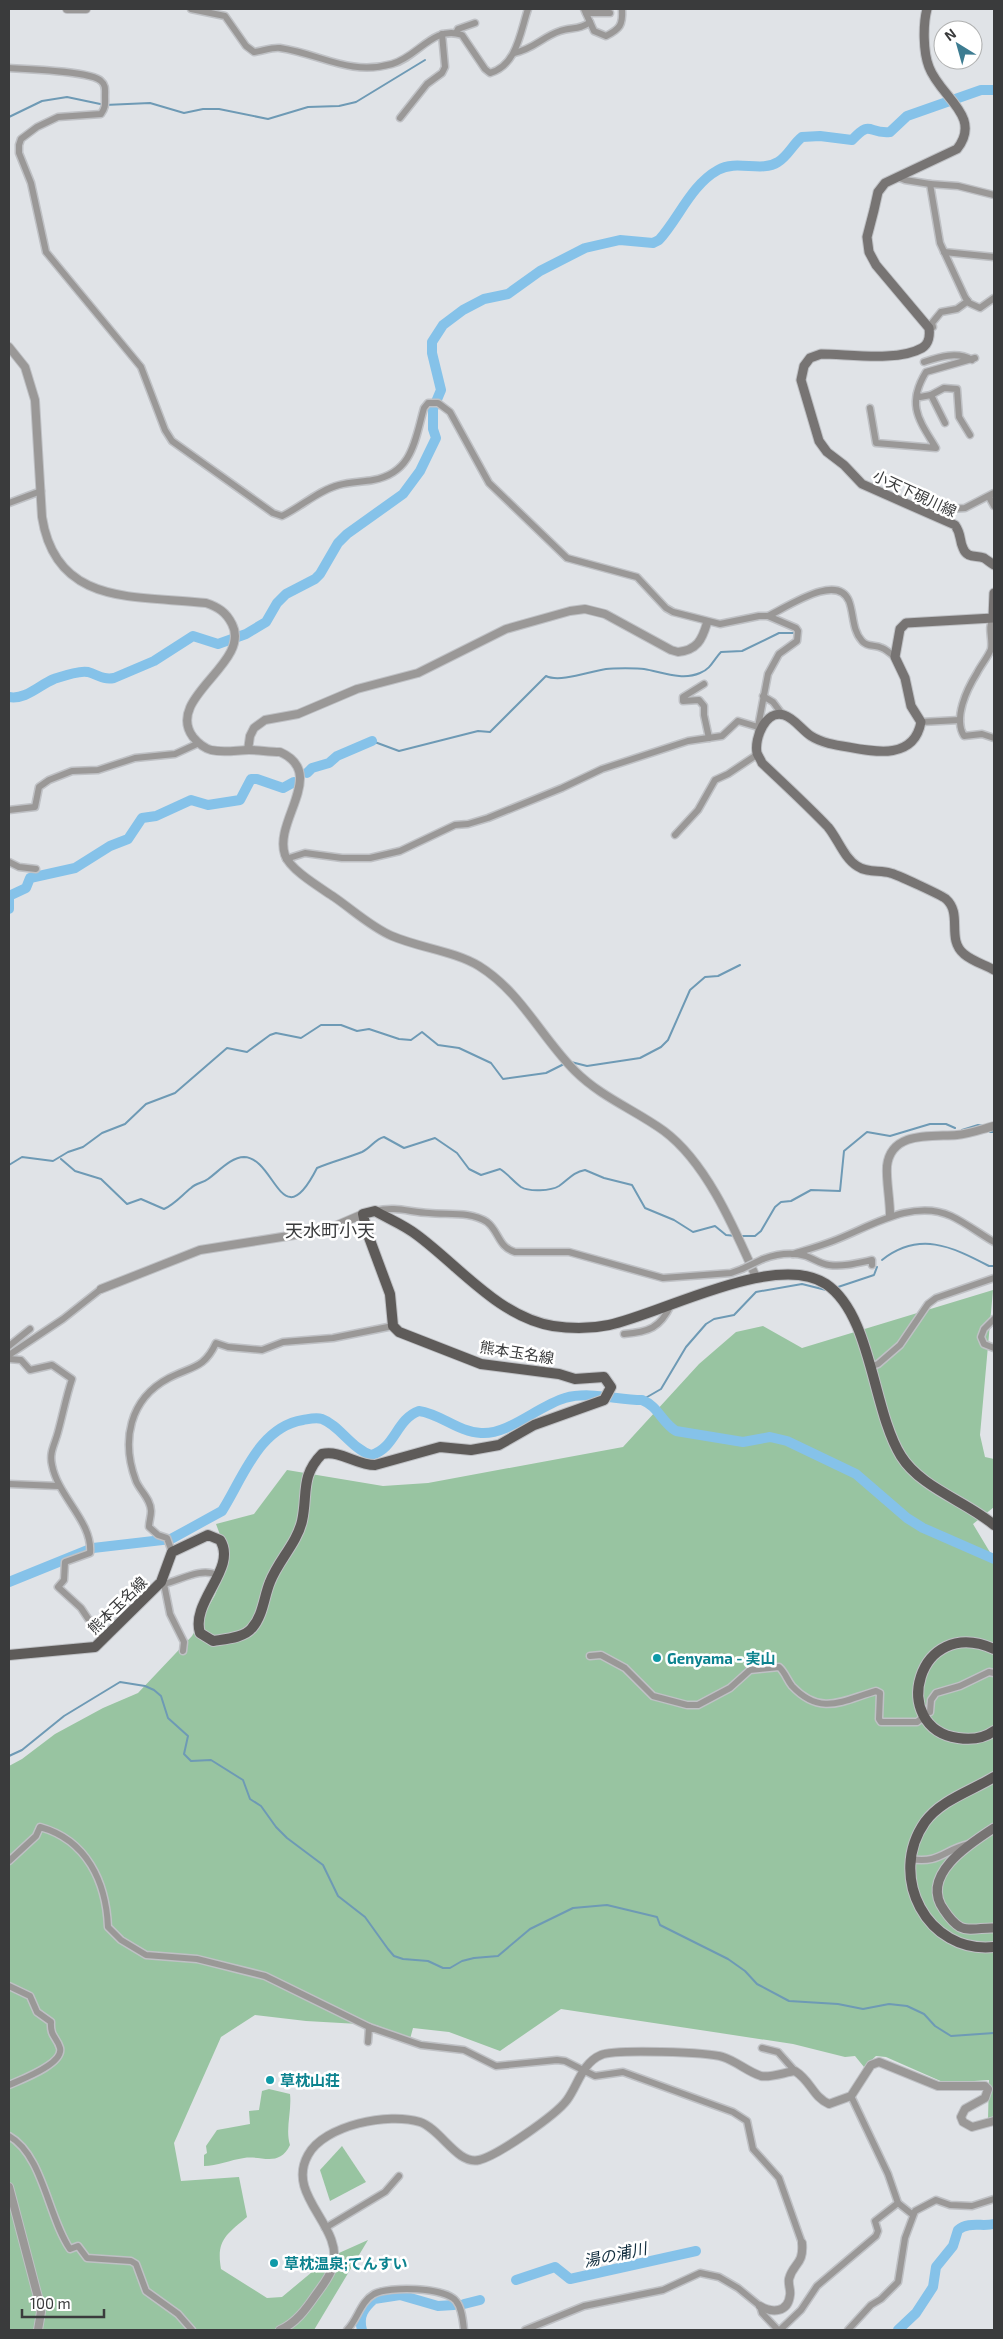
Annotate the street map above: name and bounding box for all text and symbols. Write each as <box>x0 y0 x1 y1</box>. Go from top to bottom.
north arrow <box>933 20 983 70</box>
text: N <box>941 24 959 44</box>
street label: 小天下硯川線 <box>870 466 960 520</box>
district label: 天水町小天 <box>285 1219 375 1241</box>
street label: 熊本玉名線 <box>479 1337 555 1367</box>
street label: 熊本玉名線 <box>84 1572 150 1638</box>
place label: Genyama - 実山 <box>667 1649 776 1668</box>
marker: Genyama - 実山 <box>651 1652 663 1664</box>
place label: 草枕山荘 <box>280 2071 340 2089</box>
marker: 草枕山荘 <box>264 2074 276 2086</box>
water label: 湯の浦川 <box>582 2238 650 2270</box>
place label: 草枕温泉;てんすい <box>284 2254 408 2272</box>
marker: 草枕温泉;てんすい <box>268 2257 280 2269</box>
scale bar <box>22 2286 105 2318</box>
text: 100 m <box>30 2294 71 2312</box>

